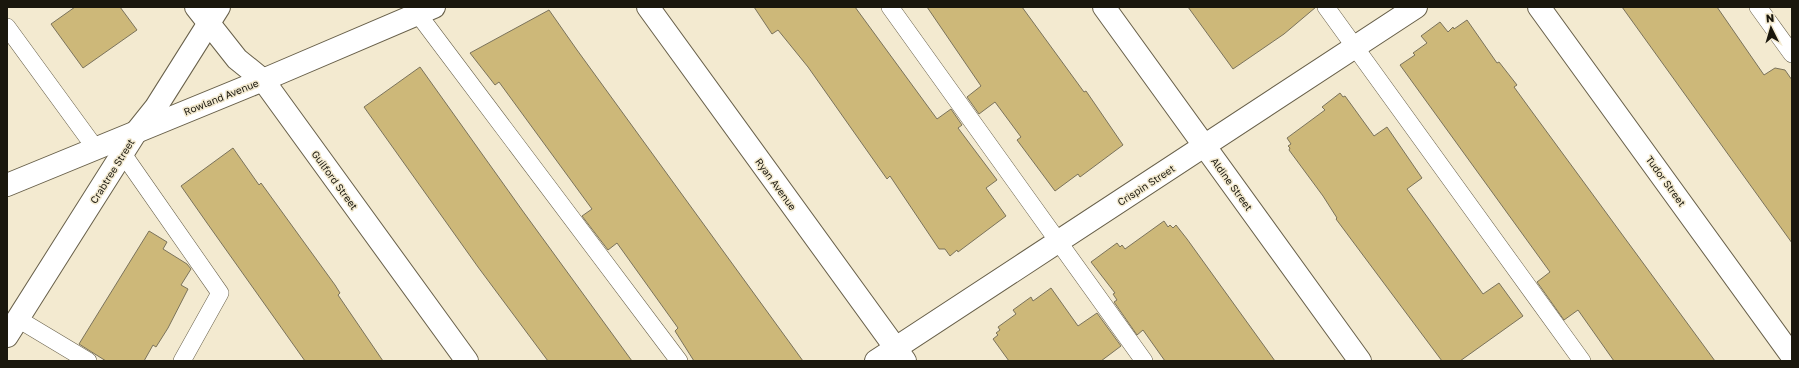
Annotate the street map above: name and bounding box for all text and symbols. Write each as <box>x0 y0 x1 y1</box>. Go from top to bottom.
north arrow <box>1751 8 1791 48</box>
text: N <box>1765 11 1775 24</box>
street label: Rowland Avenue <box>182 76 260 117</box>
street label: Crabtree Street <box>87 136 137 206</box>
street label: Guilford Street <box>309 148 361 212</box>
street label: Tudor Street <box>1644 153 1688 209</box>
street label: Aldine Street <box>1209 155 1255 213</box>
street label: Ryan Avenue <box>753 156 799 213</box>
street label: Crispin Street <box>1115 162 1177 208</box>

